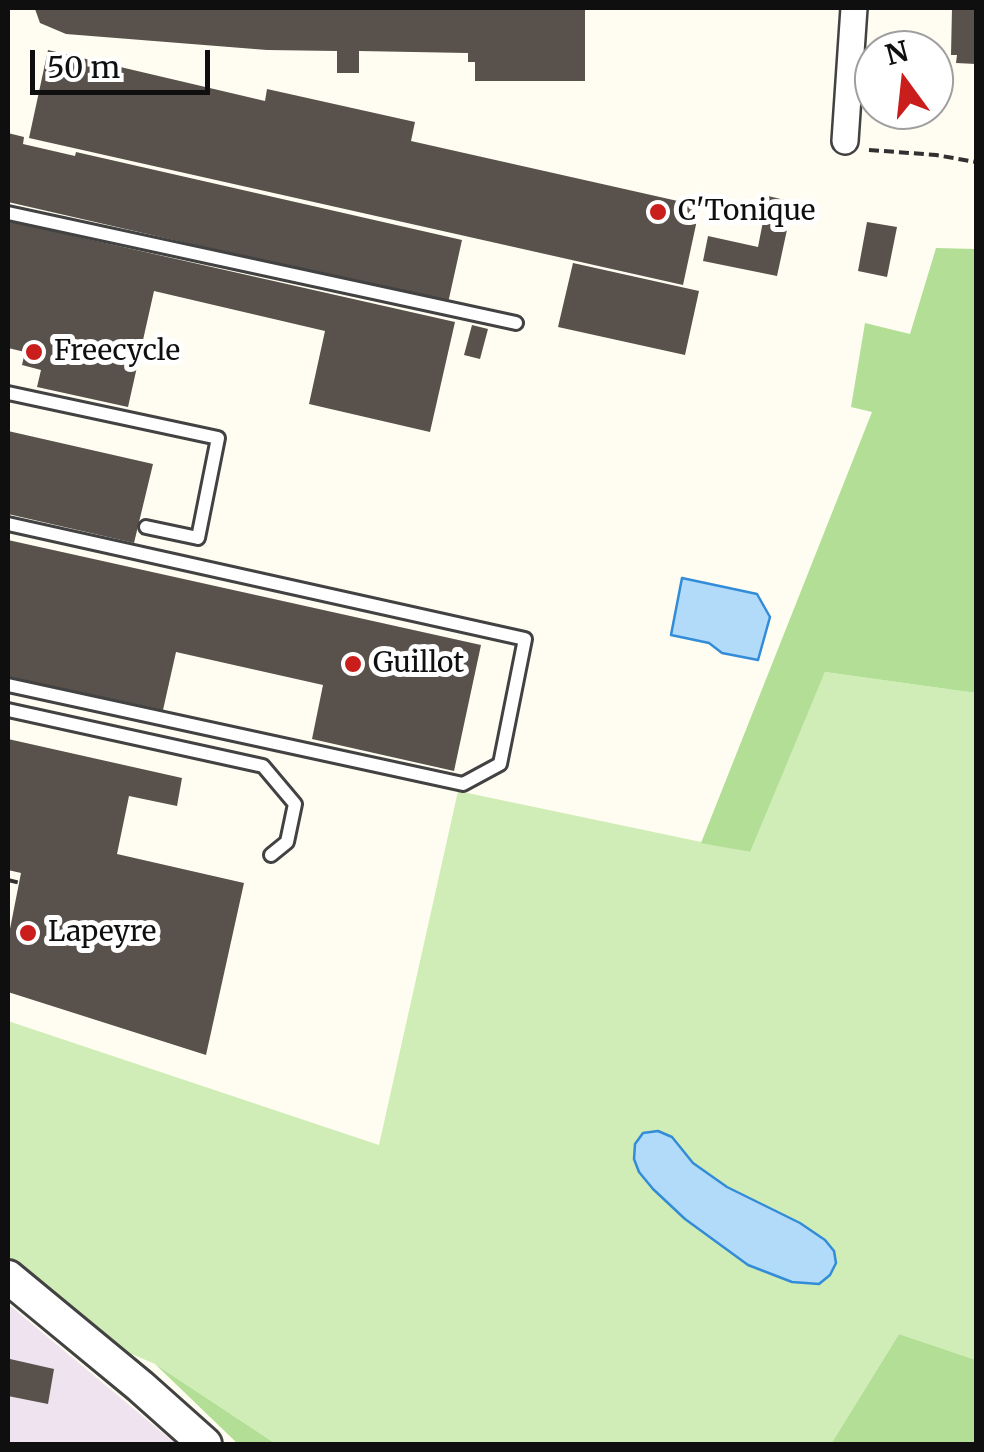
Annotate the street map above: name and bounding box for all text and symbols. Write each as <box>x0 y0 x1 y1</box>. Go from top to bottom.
scale bar <box>35 30 215 92</box>
north arrow <box>854 30 954 130</box>
text: N <box>881 33 912 73</box>
text: 50 m <box>47 48 120 86</box>
place label: C'Tonique <box>678 195 815 229</box>
marker: C'Tonique <box>647 201 669 223</box>
place label: Freecycle <box>54 335 180 369</box>
marker: Freecycle <box>23 341 45 363</box>
place label: Guillot <box>373 647 464 681</box>
marker: Guillot <box>342 653 364 675</box>
place label: Lapeyre <box>48 916 156 950</box>
marker: Lapeyre <box>17 922 39 944</box>

